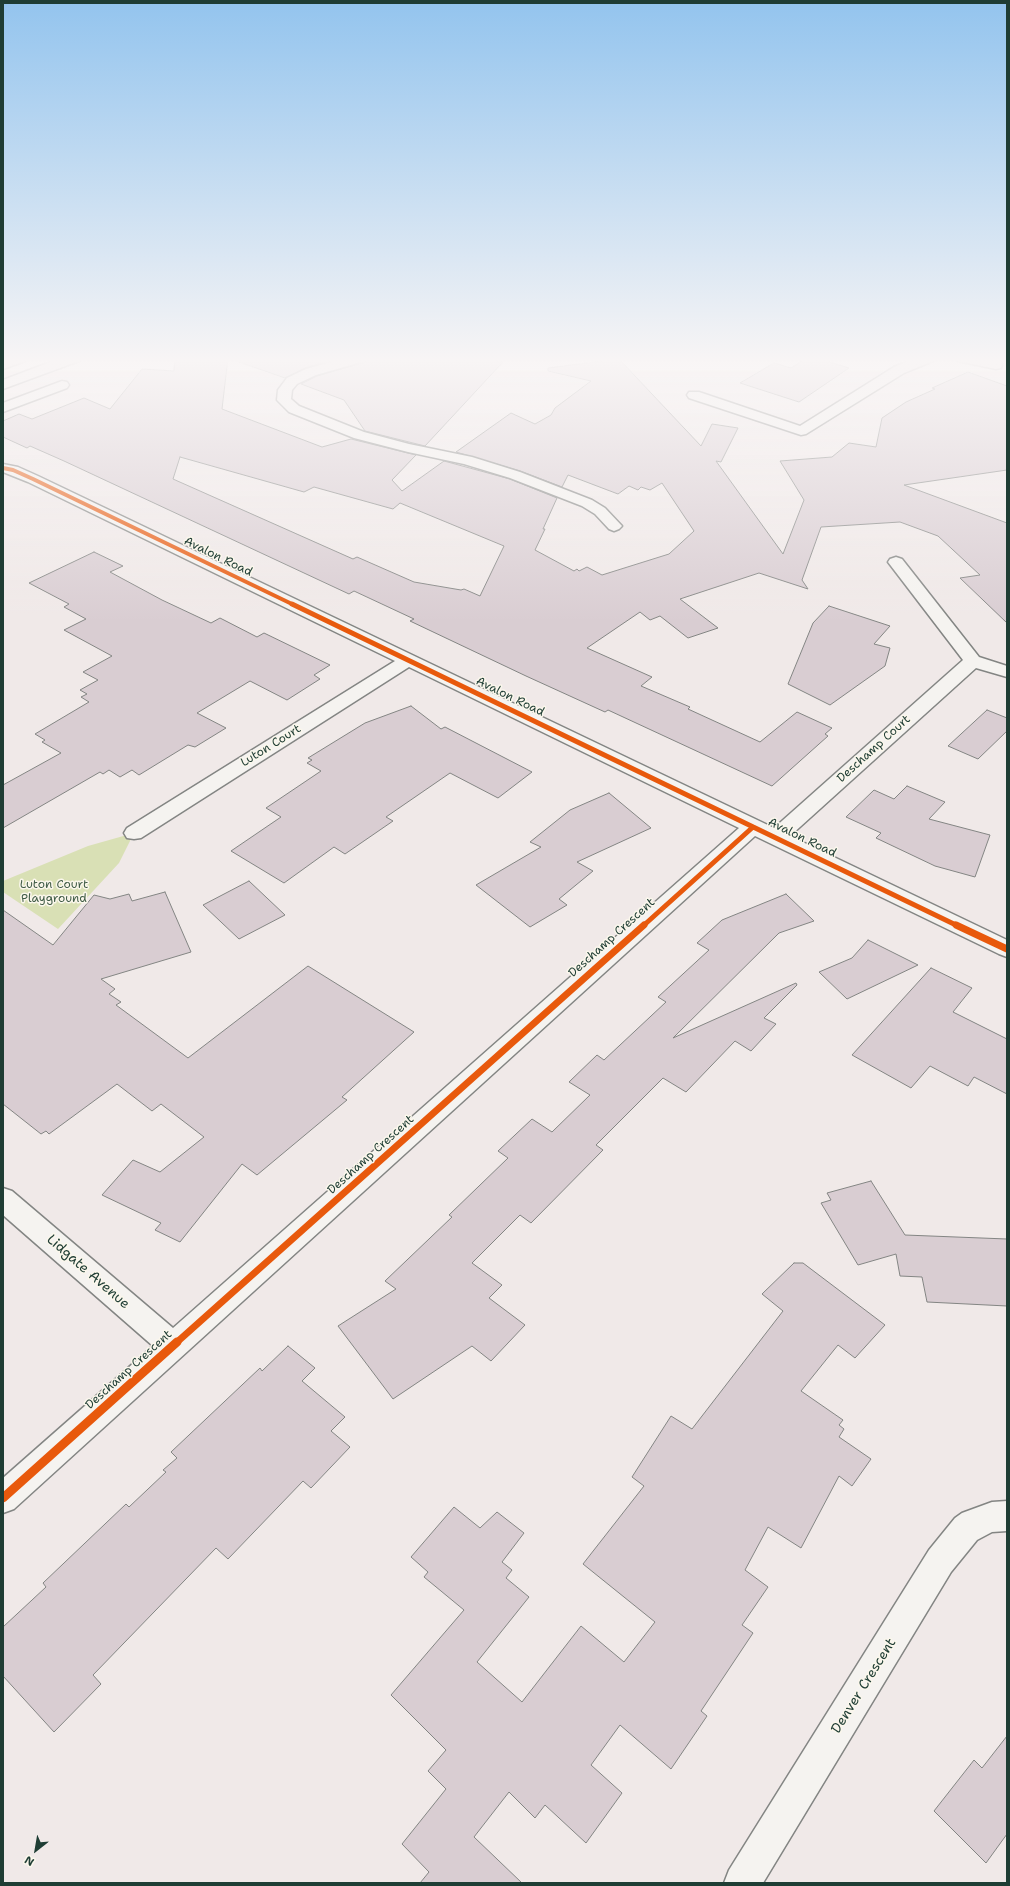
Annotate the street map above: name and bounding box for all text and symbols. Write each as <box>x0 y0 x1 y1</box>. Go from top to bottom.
street label: Avalon Road <box>181 534 255 580</box>
street label: Avalon Road <box>473 674 547 720</box>
street label: Deschamp Court <box>834 712 914 786</box>
street label: Luton Court <box>238 722 304 770</box>
street label: Avalon Road <box>765 815 839 861</box>
park label: Luton Court Playground <box>20 878 88 906</box>
street label: Deschamp Crescent <box>566 895 658 981</box>
street label: Deschamp Crescent <box>325 1112 417 1198</box>
street label: Lidgate Avenue <box>43 1231 133 1313</box>
street label: Deschamp Crescent <box>83 1327 175 1413</box>
street label: Denver Crescent <box>828 1635 900 1737</box>
north arrow <box>16 1830 56 1870</box>
text: N <box>22 1852 37 1869</box>

